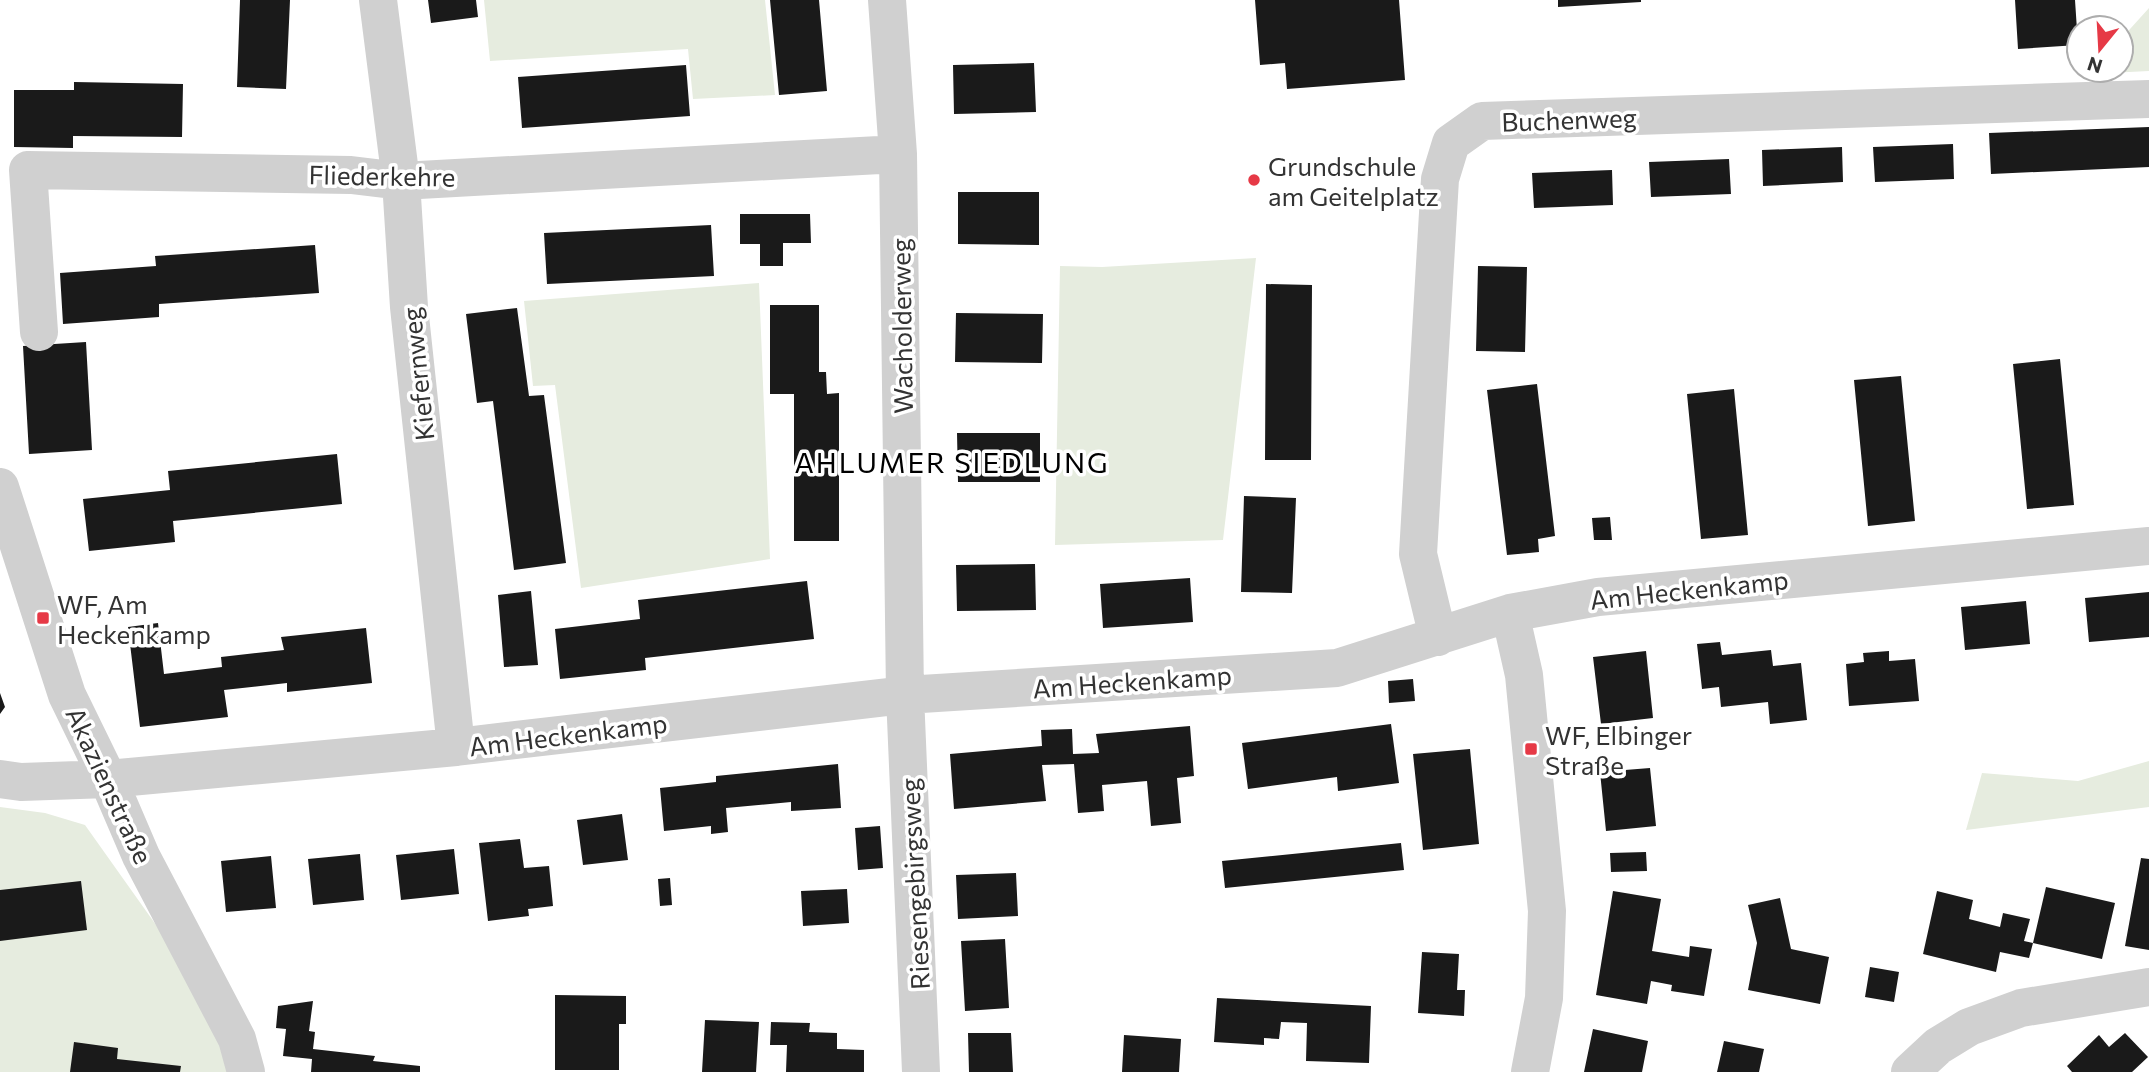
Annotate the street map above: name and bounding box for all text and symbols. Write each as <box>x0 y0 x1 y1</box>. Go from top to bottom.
north arrow <box>2065 14 2135 84</box>
text: N <box>2084 53 2105 79</box>
street label: Buchenweg <box>1501 101 1637 137</box>
place label: Grundschule am Geitelplatz <box>1268 150 1439 211</box>
street label: Fliederkehre <box>308 158 456 192</box>
marker: Grundschule am Geitelplatz <box>1246 172 1262 188</box>
street label: Wacholderweg <box>884 238 918 414</box>
street label: Kiefernweg <box>395 306 439 442</box>
district label: AHLUMER SIEDLUNG <box>794 445 1110 479</box>
street label: Am Heckenkamp <box>1588 563 1790 615</box>
place label: WF, Am Heckenkamp <box>57 588 211 649</box>
marker: WF, Am Heckenkamp <box>35 610 51 626</box>
street label: Am Heckenkamp <box>1031 659 1233 703</box>
street label: Akazienstraße <box>60 702 160 868</box>
street label: Am Heckenkamp <box>467 706 669 762</box>
place label: WF, Elbinger Straße <box>1545 719 1692 780</box>
marker: WF, Elbinger Straße <box>1523 741 1539 757</box>
street label: Riesengebirgsweg <box>893 777 935 991</box>

